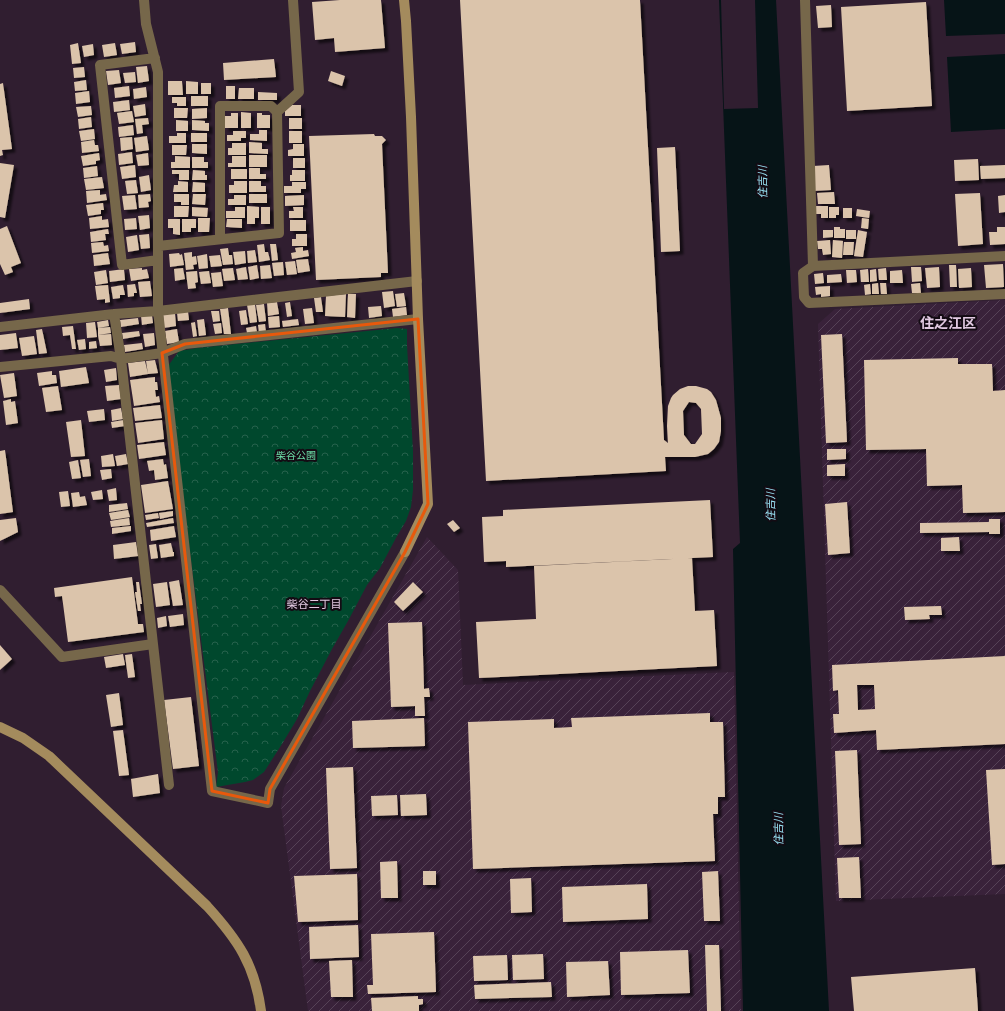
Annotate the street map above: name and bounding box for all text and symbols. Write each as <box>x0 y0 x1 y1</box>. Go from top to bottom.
water label: 住吉川 <box>755 164 769 199</box>
district label: 住之江区 <box>920 314 976 331</box>
park label: 柴谷公園 <box>276 449 316 461</box>
water label: 住吉川 <box>763 487 777 522</box>
district label: 柴谷二丁目 <box>287 597 342 610</box>
water label: 住吉川 <box>771 811 785 846</box>

